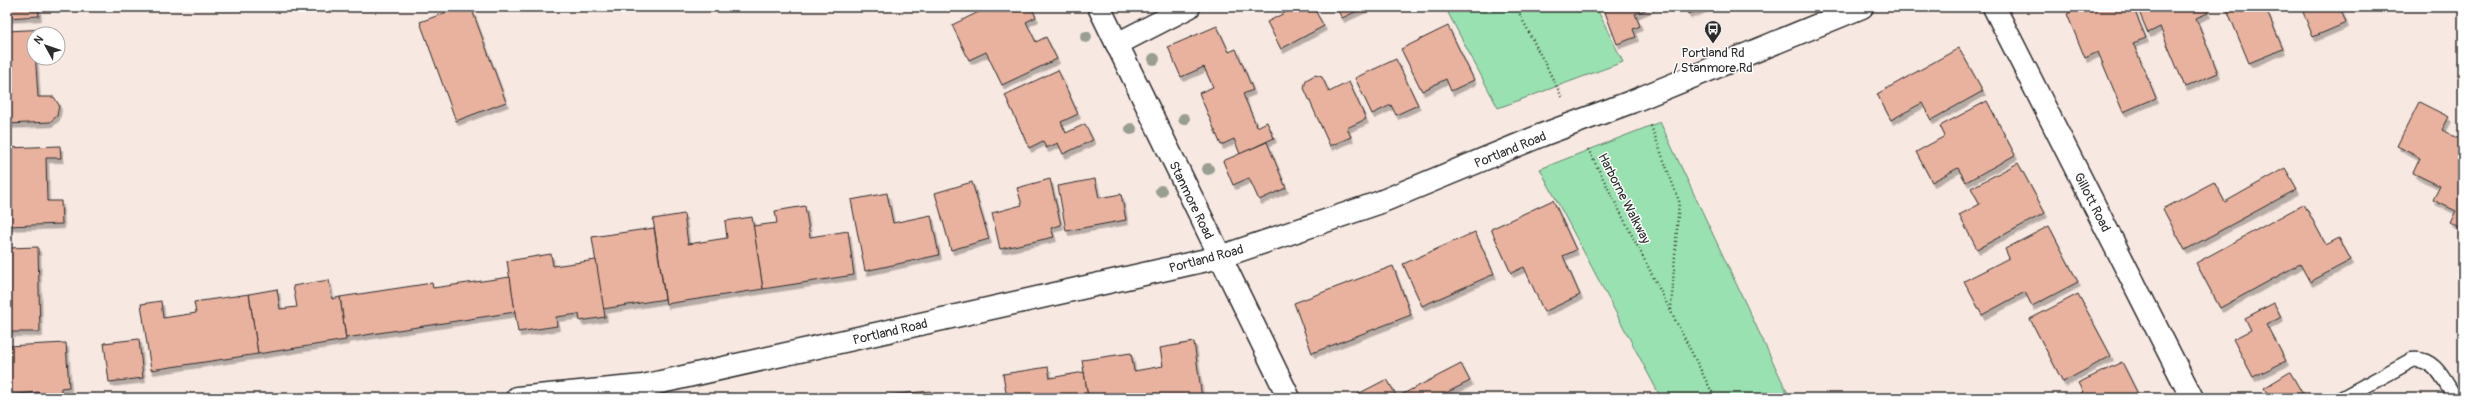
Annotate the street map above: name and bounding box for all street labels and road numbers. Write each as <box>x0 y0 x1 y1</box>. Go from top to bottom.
street label: Portland Road <box>1472 128 1549 172</box>
street label: Harborne Walkway <box>1594 150 1654 247</box>
street label: Stanmore Road <box>1165 159 1217 242</box>
street label: Gillott Road <box>2070 170 2114 235</box>
street label: Portland Road <box>1167 241 1245 277</box>
street label: Portland Road <box>851 316 929 348</box>

